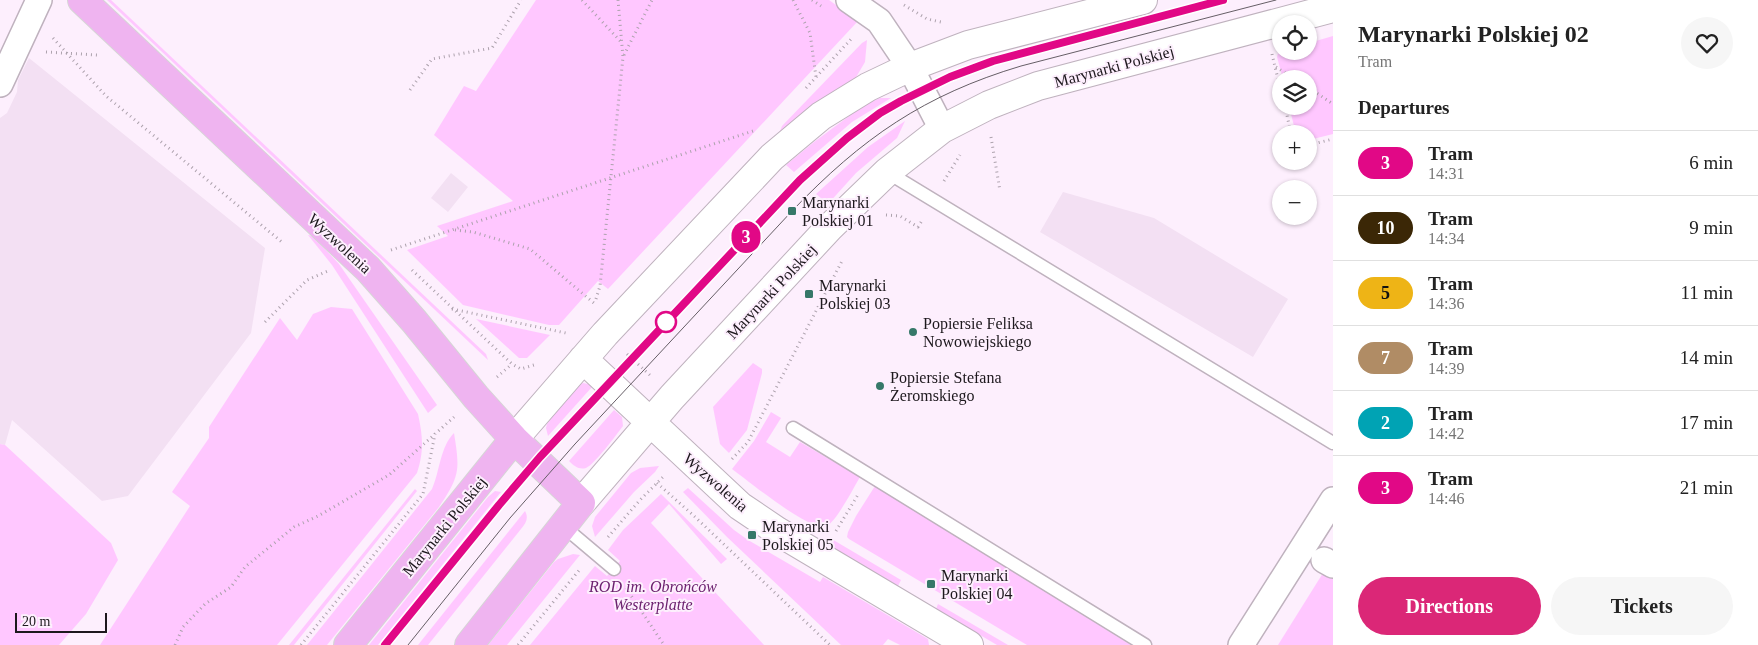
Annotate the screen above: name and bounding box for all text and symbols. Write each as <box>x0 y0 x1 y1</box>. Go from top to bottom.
map controls <box>1272 15 1317 225</box>
button: locate <box>1272 15 1317 60</box>
button: heart <box>1681 17 1733 69</box>
text: Marynarki Polskiej 02 <box>1358 21 1589 47</box>
street label: Marynarki Polskiej <box>1052 42 1176 92</box>
text: Tram <box>1358 53 1392 70</box>
button: layers <box>1272 70 1317 115</box>
text: Departures <box>1358 97 1449 118</box>
button: + <box>1272 125 1317 170</box>
text: Tram <box>1428 143 1473 164</box>
text: 6 min <box>1689 152 1733 173</box>
text: 3 <box>1381 153 1390 173</box>
text: 14:31 <box>1428 165 1464 182</box>
button: − <box>1272 180 1317 225</box>
place label: Marynarki Polskiej 01 <box>802 194 874 230</box>
marker: Marynarki Polskiej 01 <box>786 205 798 217</box>
text: Tram <box>1428 208 1473 229</box>
street label: Wyzwolenia <box>304 210 375 278</box>
text: 9 min <box>1689 217 1733 238</box>
text: 10 <box>1377 218 1395 238</box>
line badge: 3 <box>730 221 762 253</box>
text: 3 <box>742 227 751 247</box>
text: 14:34 <box>1428 230 1464 247</box>
street label: Marynarki Polskiej <box>723 241 820 343</box>
text: Tram <box>1428 273 1473 294</box>
place label: Marynarki Polskiej 03 <box>819 277 891 313</box>
text: 11 min <box>1680 282 1733 303</box>
text: 5 <box>1381 283 1390 303</box>
marker: Marynarki Polskiej 03 <box>803 288 815 300</box>
text: 14:36 <box>1428 295 1464 312</box>
unlabelled marker <box>655 311 677 333</box>
place label: Popiersie Feliksa Nowowiejskiego <box>923 315 1033 351</box>
marker: Popiersie Feliksa Nowowiejskiego <box>907 326 919 338</box>
text: Tram <box>1428 338 1473 359</box>
text: 14 min <box>1680 347 1733 368</box>
text: 7 <box>1381 348 1390 368</box>
text: 14:39 <box>1428 360 1464 377</box>
place label: Popiersie Stefana Żeromskiego <box>890 369 1002 405</box>
marker: Popiersie Stefana Żeromskiego <box>874 380 886 392</box>
text: Tram <box>1428 403 1473 424</box>
text: 17 min <box>1680 412 1733 433</box>
text: 2 <box>1381 413 1390 433</box>
text: 14:42 <box>1428 425 1464 442</box>
street label: Wyzwolenia <box>679 450 751 516</box>
text: Tram <box>1428 468 1473 489</box>
street label: Marynarki Polskiej <box>399 473 491 580</box>
text: 21 min <box>1680 477 1733 498</box>
text: 3 <box>1381 478 1390 498</box>
text: 14:46 <box>1428 490 1464 507</box>
place label: Marynarki Polskiej 05 <box>762 518 834 554</box>
marker: Marynarki Polskiej 05 <box>746 529 758 541</box>
place label: Marynarki Polskiej 04 <box>941 567 1013 603</box>
button: Directions <box>1358 577 1541 635</box>
button: Tickets <box>1551 577 1733 635</box>
park label: ROD im. Obrońców Westerplatte <box>588 578 717 614</box>
marker: Marynarki Polskiej 04 <box>925 578 937 590</box>
scale bar <box>15 610 108 633</box>
text: 20 m <box>22 614 50 629</box>

